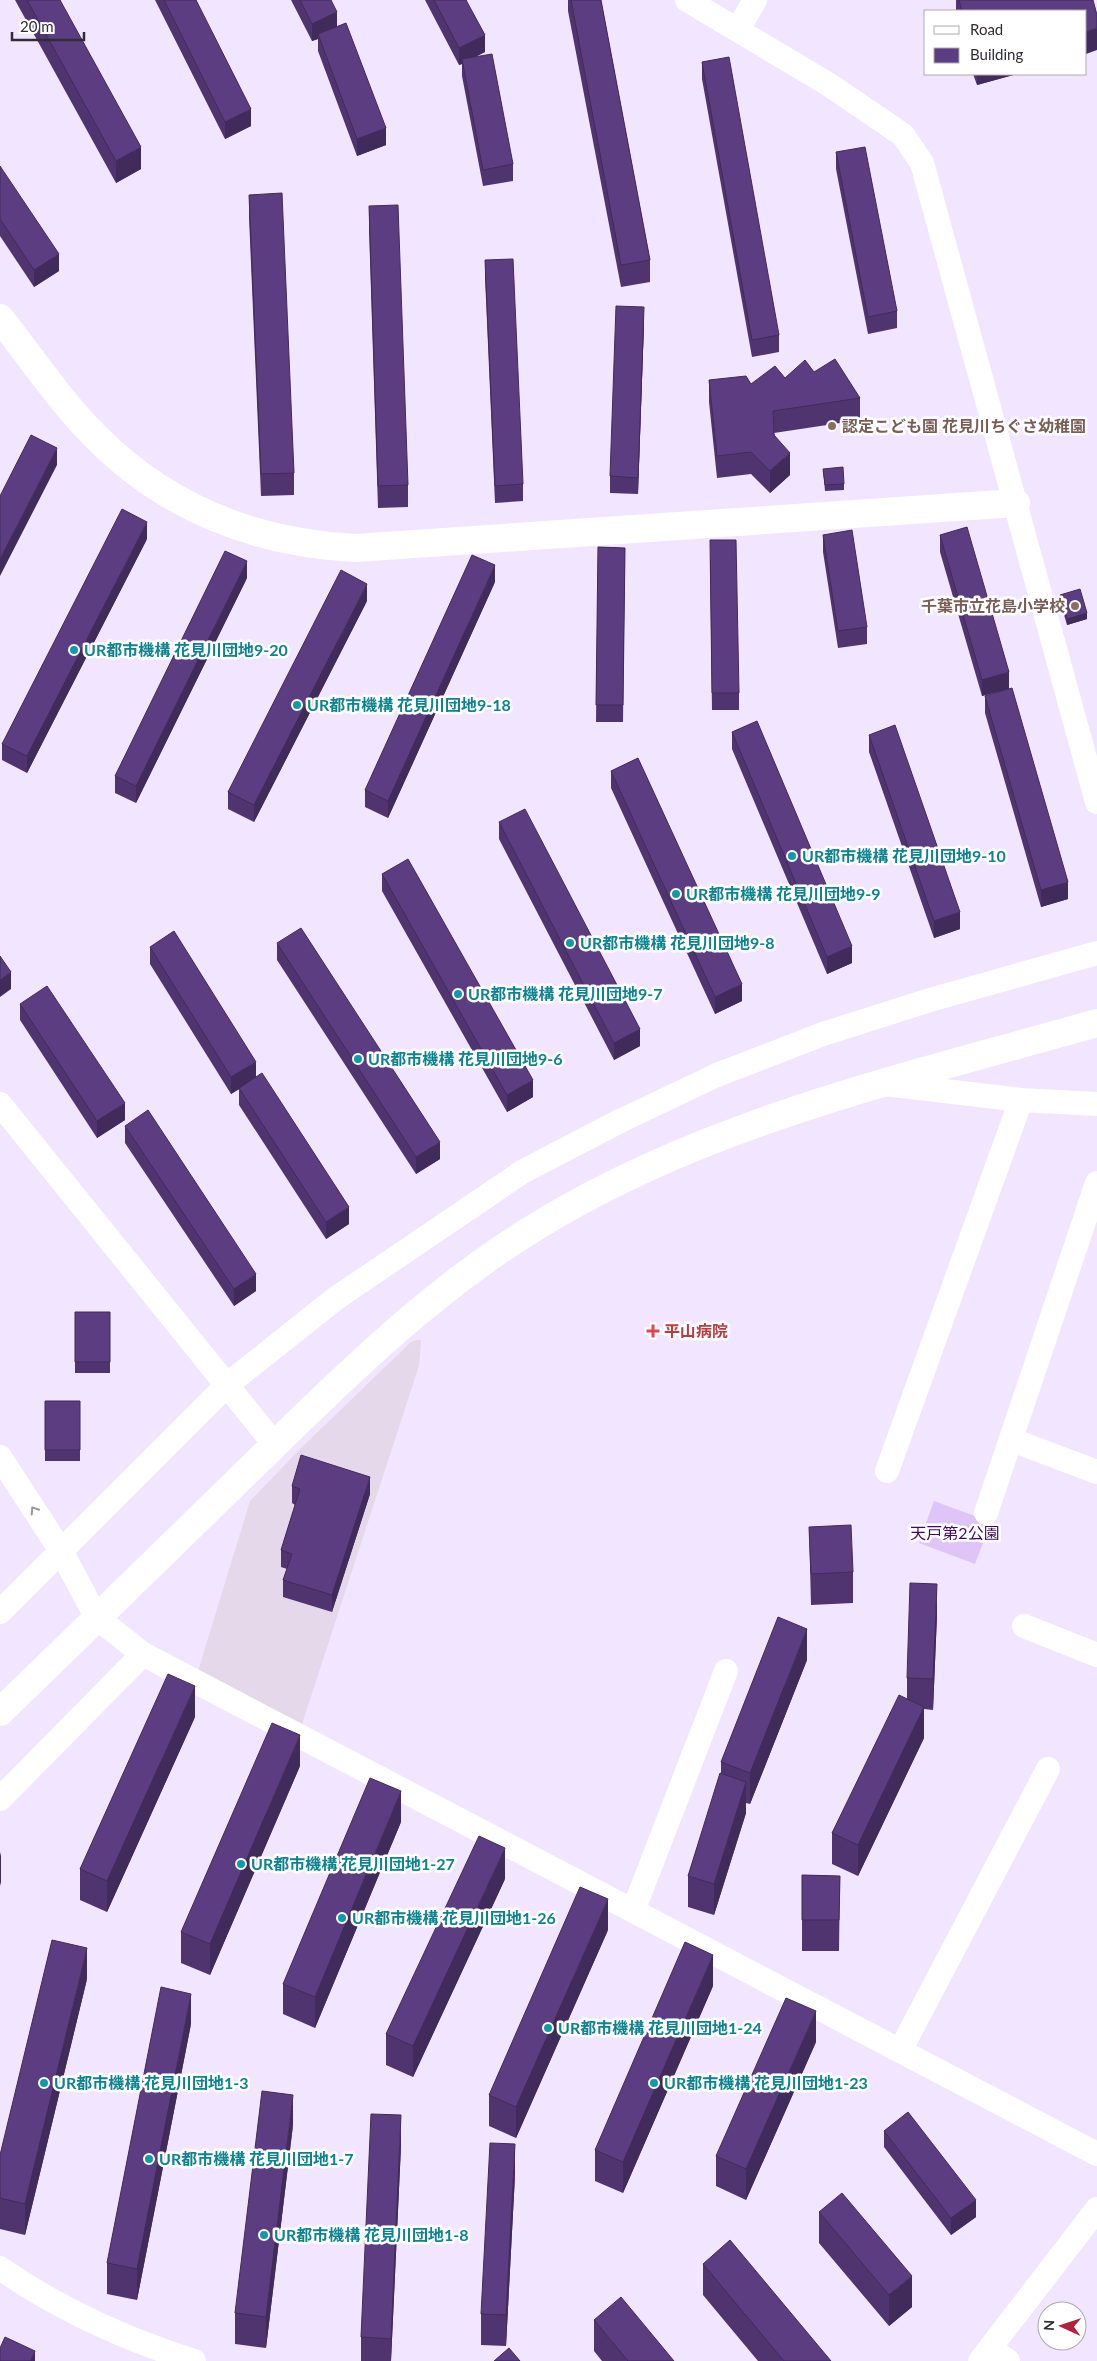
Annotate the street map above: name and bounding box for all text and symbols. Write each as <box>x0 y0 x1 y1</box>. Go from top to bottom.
scale bar <box>12 10 85 42</box>
legend <box>924 10 1087 75</box>
text: 20 m <box>20 17 54 35</box>
text: Road <box>970 20 1003 38</box>
text: Building <box>970 45 1023 63</box>
place label: 認定こども園 花見川ちぐさ幼稚園 <box>842 416 1086 435</box>
marker: 認定こども園 花見川ちぐさ幼稚園 <box>826 420 838 432</box>
place label: 千葉市立花島小学校 <box>921 596 1065 615</box>
marker: 千葉市立花島小学校 <box>1069 600 1081 612</box>
place label: UR都市機構 花見川団地9-20 <box>84 640 288 659</box>
marker: UR都市機構 花見川団地9-20 <box>68 644 80 656</box>
place label: UR都市機構 花見川団地9-18 <box>307 695 511 714</box>
marker: UR都市機構 花見川団地9-18 <box>291 699 303 711</box>
place label: UR都市機構 花見川団地9-10 <box>802 846 1006 865</box>
marker: UR都市機構 花見川団地9-10 <box>786 850 798 862</box>
place label: UR都市機構 花見川団地9-9 <box>686 884 881 903</box>
marker: UR都市機構 花見川団地9-9 <box>670 888 682 900</box>
place label: UR都市機構 花見川団地9-8 <box>580 933 775 952</box>
marker: UR都市機構 花見川団地9-8 <box>564 937 576 949</box>
place label: UR都市機構 花見川団地9-7 <box>468 984 663 1003</box>
marker: UR都市機構 花見川団地9-7 <box>452 988 464 1000</box>
place label: UR都市機構 花見川団地9-6 <box>368 1049 563 1068</box>
marker: UR都市機構 花見川団地9-6 <box>352 1053 364 1065</box>
place label: 平山病院 <box>664 1321 728 1340</box>
marker: 平山病院 <box>646 1324 660 1338</box>
one-way arrow <box>31 1506 40 1515</box>
park label: 天戸第2公園 <box>910 1523 1000 1542</box>
place label: UR都市機構 花見川団地1-27 <box>251 1854 455 1873</box>
marker: UR都市機構 花見川団地1-27 <box>235 1858 247 1870</box>
place label: UR都市機構 花見川団地1-26 <box>352 1908 556 1927</box>
marker: UR都市機構 花見川団地1-26 <box>336 1912 348 1924</box>
place label: UR都市機構 花見川団地1-24 <box>558 2018 762 2037</box>
marker: UR都市機構 花見川団地1-24 <box>542 2022 554 2034</box>
place label: UR都市機構 花見川団地1-3 <box>54 2073 249 2092</box>
place label: UR都市機構 花見川団地1-23 <box>664 2073 868 2092</box>
marker: UR都市機構 花見川団地1-3 <box>38 2077 50 2089</box>
marker: UR都市機構 花見川団地1-23 <box>648 2077 660 2089</box>
place label: UR都市機構 花見川団地1-7 <box>159 2149 354 2168</box>
marker: UR都市機構 花見川団地1-7 <box>143 2153 155 2165</box>
place label: UR都市機構 花見川団地1-8 <box>274 2225 469 2244</box>
marker: UR都市機構 花見川団地1-8 <box>258 2229 270 2241</box>
north arrow <box>1037 2301 1087 2351</box>
text: N <box>1040 2319 1057 2331</box>

